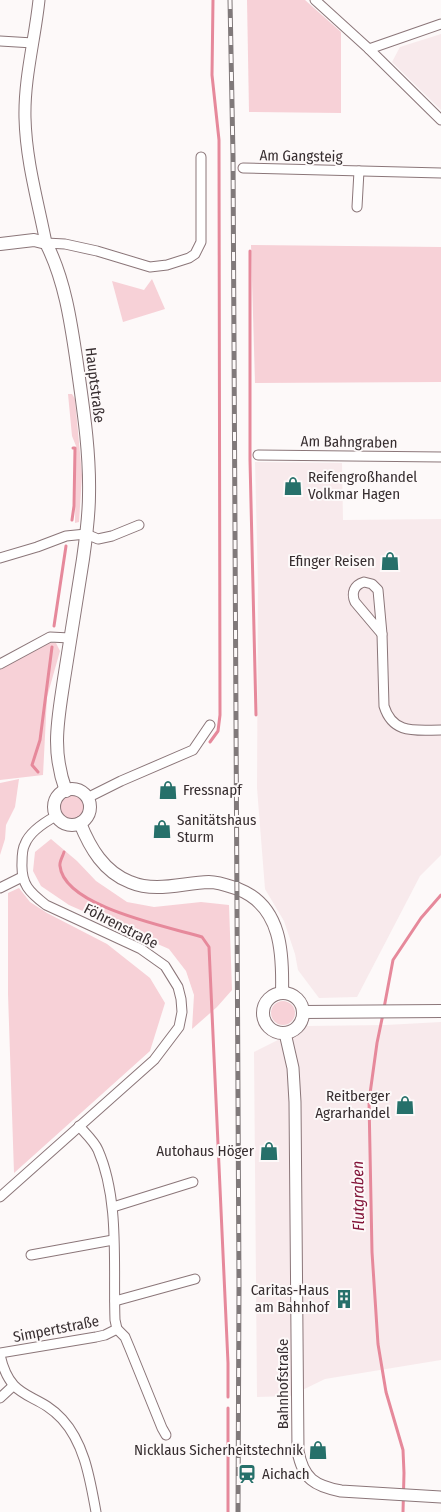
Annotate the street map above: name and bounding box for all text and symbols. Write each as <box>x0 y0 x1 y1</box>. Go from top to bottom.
street label: Am Gangsteig <box>259 146 343 166</box>
street label: Hauptstraße <box>81 346 109 424</box>
street label: Am Bahngraben <box>300 432 398 452</box>
place label: Reifengroßhandel Volkmar Hagen <box>308 468 417 503</box>
shop icon: Reifengroßhandel Volkmar Hagen <box>282 475 304 497</box>
shop icon: Efinger Reisen <box>379 550 401 572</box>
place label: Efinger Reisen <box>289 552 375 570</box>
shop icon: Fressnapf <box>157 779 179 801</box>
place label: Fressnapf <box>183 781 243 799</box>
place label: Sanitätshaus Sturm <box>177 811 256 846</box>
shop icon: Sanitätshaus Sturm <box>151 818 173 840</box>
street label: Föhrenstraße <box>81 900 161 952</box>
place label: Reitberger Agrarhandel <box>315 1087 391 1122</box>
shop icon: Reitberger Agrarhandel <box>394 1094 416 1116</box>
shop icon: Autohaus Höger <box>258 1140 280 1162</box>
place label: Autohaus Höger <box>156 1142 255 1160</box>
water label: Flutgraben <box>348 1161 368 1231</box>
place label: Caritas-Haus am Bahnhof <box>251 1281 330 1316</box>
building icon: Caritas-Haus am Bahnhof <box>333 1288 355 1310</box>
street label: Simpertstraße <box>12 1312 100 1346</box>
street label: Bahnhofstraße <box>274 1339 292 1429</box>
shop icon: Nicklaus Sicherheitstechnik <box>307 1439 329 1461</box>
place label: Nicklaus Sicherheitstechnik <box>134 1441 303 1459</box>
station icon: Aichach <box>236 1463 258 1485</box>
place label: Aichach <box>262 1465 310 1483</box>

